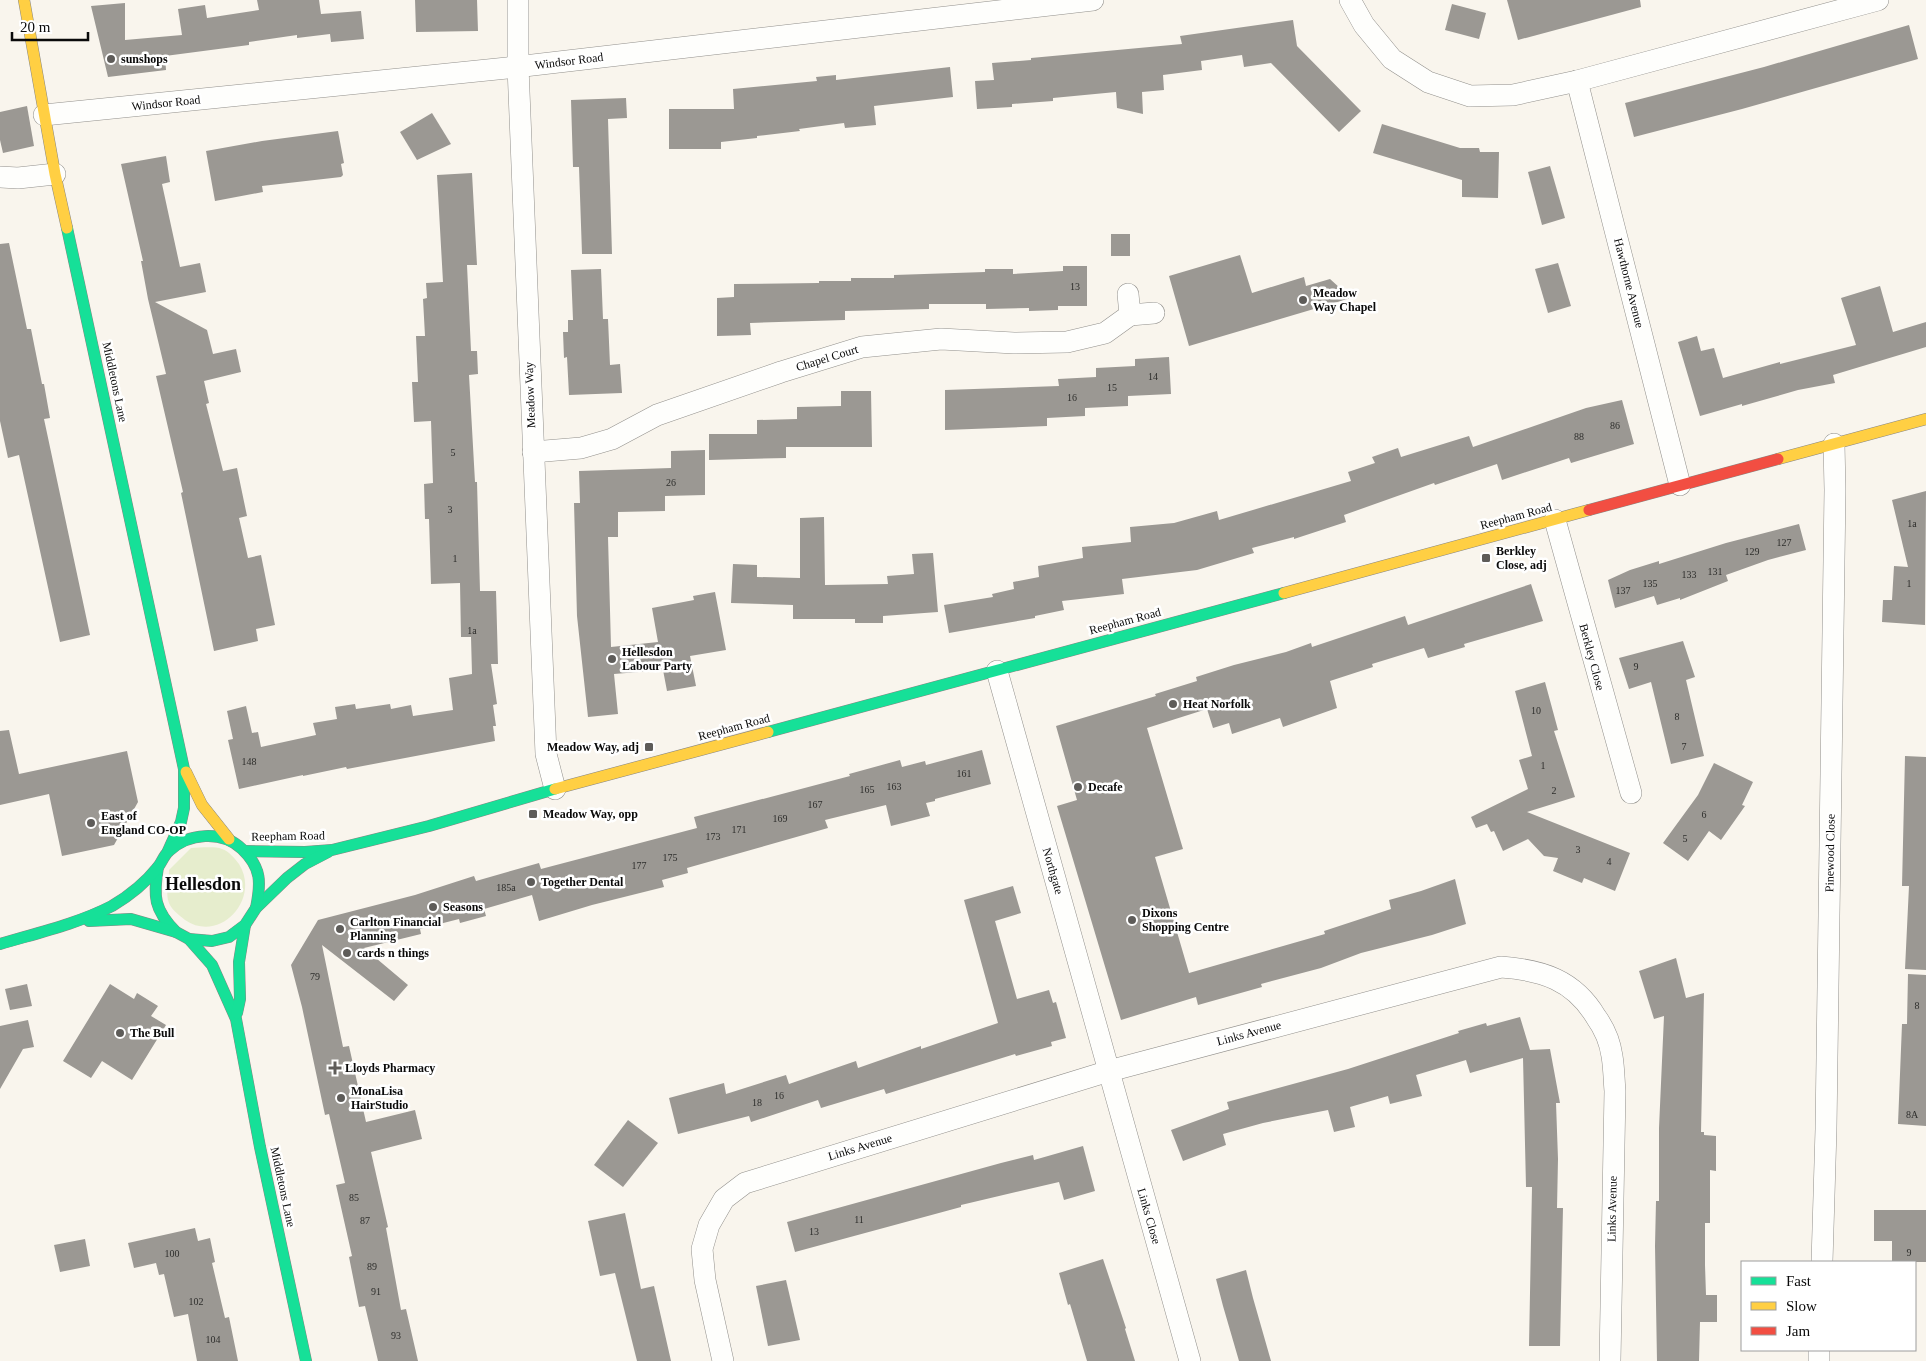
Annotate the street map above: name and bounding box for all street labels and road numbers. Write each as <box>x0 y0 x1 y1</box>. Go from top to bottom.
street label: Windsor Road <box>534 50 604 72</box>
street label: Windsor Road <box>131 92 201 114</box>
street label: Hawthorne Avenue <box>1611 237 1647 329</box>
street label: Middletons Lane <box>100 341 130 423</box>
street label: Chapel Court <box>794 342 860 374</box>
street label: Meadow Way <box>522 362 538 428</box>
street label: Reepham Road <box>1479 500 1553 532</box>
street label: Reepham Road <box>1088 605 1162 637</box>
street label: Berkley Close <box>1576 622 1608 692</box>
street label: Reepham Road <box>697 711 771 743</box>
street label: Pinewood Close <box>1822 814 1838 892</box>
street label: Reepham Road <box>251 828 325 844</box>
street label: Northgate <box>1040 846 1066 896</box>
street label: Links Avenue <box>1215 1018 1283 1048</box>
street label: Links Avenue <box>826 1131 894 1163</box>
street label: Middletons Lane <box>268 1146 298 1228</box>
street label: Links Avenue <box>1604 1176 1620 1242</box>
street label: Links Close <box>1134 1186 1164 1246</box>

